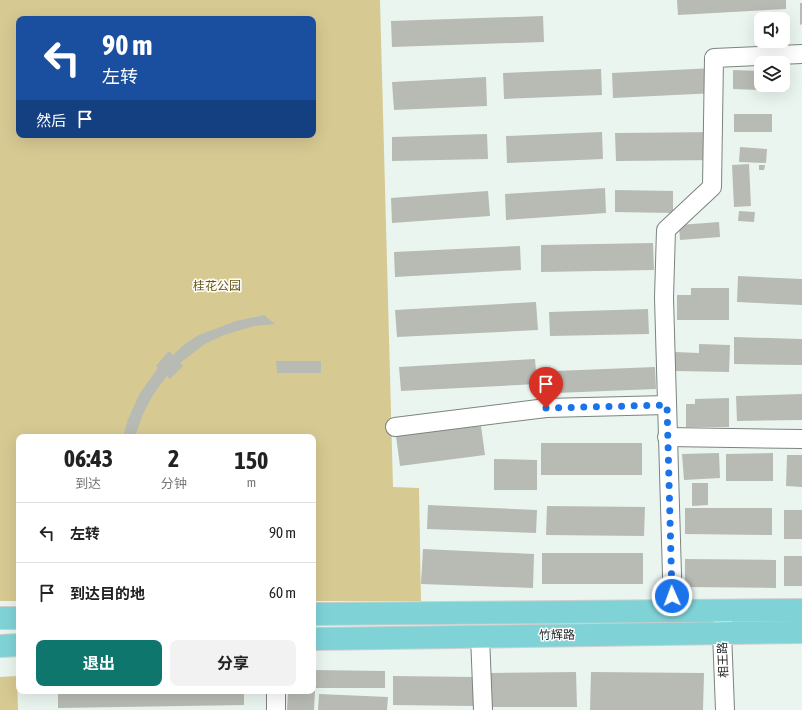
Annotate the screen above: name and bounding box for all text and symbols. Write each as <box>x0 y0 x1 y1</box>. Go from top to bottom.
map controls <box>754 12 790 92</box>
button: sound <box>754 12 790 48</box>
text: 90 m <box>102 29 152 61</box>
icon: left <box>36 32 88 84</box>
button: layers <box>754 56 790 92</box>
text: 左转 <box>102 66 138 87</box>
icon: arrive <box>74 108 96 130</box>
text: 然后 <box>36 112 66 129</box>
park label: 桂花公园 <box>193 279 241 293</box>
pin <box>529 367 563 408</box>
icon: arrive <box>535 373 557 395</box>
text: 06:43 <box>64 445 113 472</box>
text: 2 <box>168 445 179 472</box>
text: 150 <box>234 447 268 474</box>
text: m <box>247 475 256 490</box>
text: 到达 <box>75 476 101 491</box>
text: 分钟 <box>161 476 187 491</box>
icon: left <box>36 522 58 544</box>
text: 90 m <box>269 524 296 541</box>
text: 左转 <box>70 525 100 542</box>
position arrow <box>651 575 693 617</box>
icon: arrive <box>36 582 58 604</box>
text: 60 m <box>269 584 296 601</box>
text: 到达目的地 <box>70 585 145 602</box>
street label: 竹辉路 <box>539 628 575 642</box>
button: 退出 <box>36 640 162 686</box>
button: 分享 <box>170 640 296 686</box>
street label: 相王路 <box>715 642 731 678</box>

